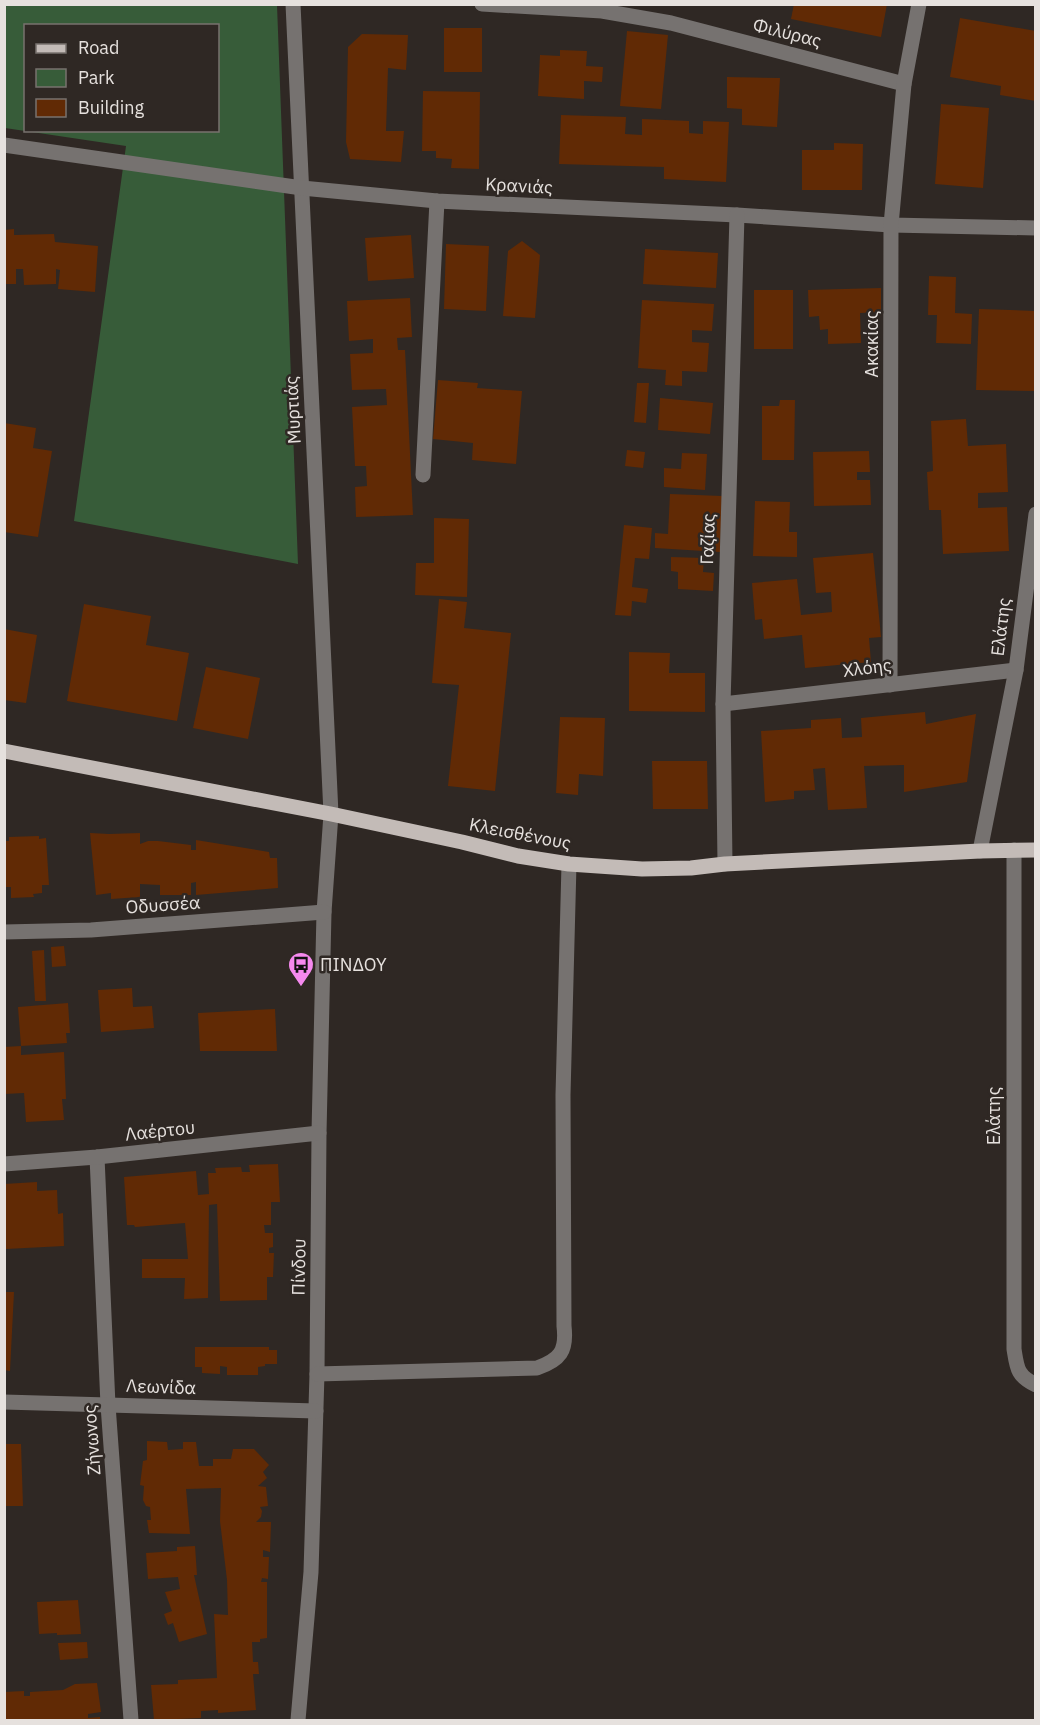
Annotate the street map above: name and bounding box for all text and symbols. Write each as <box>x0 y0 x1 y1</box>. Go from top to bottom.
street label: Φιλύρας <box>750 13 824 52</box>
legend <box>24 24 219 132</box>
text: Road <box>78 36 119 59</box>
text: Park <box>78 66 115 89</box>
text: Building <box>78 96 145 119</box>
street label: Κρανιάς <box>485 172 554 199</box>
street label: Ακακίας <box>860 310 883 378</box>
street label: Μυρτιάς <box>279 375 306 445</box>
street label: Γαζίας <box>695 513 720 565</box>
street label: Ελάτης <box>986 596 1016 657</box>
street label: Χλόης <box>841 653 893 682</box>
street label: Κλεισθένους <box>467 812 573 855</box>
street label: Οδυσσέα <box>125 890 201 919</box>
bus stop icon: ΠΙΝΔΟΥ <box>286 950 316 988</box>
place label: ΠΙΝΔΟΥ <box>320 953 387 976</box>
street label: Ελάτης <box>982 1086 1005 1145</box>
street label: Λαέρτου <box>124 1115 196 1146</box>
street label: Πίνδου <box>287 1238 310 1296</box>
street label: Λεωνίδα <box>126 1374 196 1399</box>
street label: Ζήνωνος <box>78 1404 105 1476</box>

